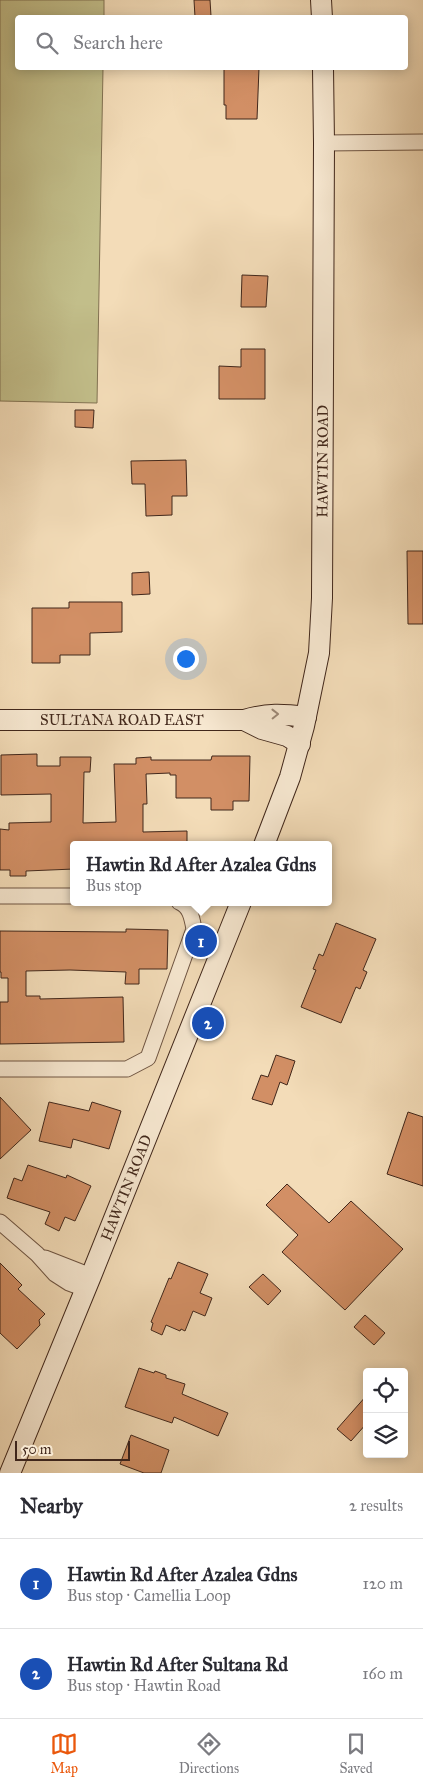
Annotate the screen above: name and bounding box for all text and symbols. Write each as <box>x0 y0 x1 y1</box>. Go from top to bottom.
search box <box>15 15 408 70</box>
icon: search <box>33 29 61 57</box>
text: Search here <box>73 31 163 54</box>
street label: HAWTIN ROAD <box>313 405 332 518</box>
your location <box>173 646 199 672</box>
one-way arrow <box>271 709 279 720</box>
street label: SULTANA ROAD EAST <box>40 711 204 729</box>
popup <box>70 841 332 906</box>
text: Hawtin Rd After Azalea Gdns <box>86 853 316 876</box>
text: Bus stop <box>86 876 142 895</box>
pin: 1 <box>185 922 217 960</box>
pin: 2 <box>192 1004 224 1042</box>
street label: HAWTIN ROAD <box>97 1132 156 1244</box>
map controls <box>363 1368 408 1458</box>
button: locate <box>363 1368 408 1413</box>
button: layers <box>363 1413 408 1458</box>
scale bar <box>15 1438 130 1461</box>
text: 50 m <box>22 1441 51 1458</box>
text: Nearby <box>20 1493 83 1519</box>
text: 2 results <box>349 1496 403 1515</box>
text: Hawtin Rd After Azalea Gdns <box>67 1563 297 1586</box>
text: 1 <box>33 1574 39 1593</box>
text: 120 m <box>363 1574 403 1593</box>
text: Bus stop · Camellia Loop <box>67 1586 231 1605</box>
text: Hawtin Rd After Sultana Rd <box>67 1653 288 1676</box>
text: 2 <box>32 1664 40 1683</box>
text: 160 m <box>362 1664 403 1683</box>
text: Bus stop · Hawtin Road <box>67 1676 221 1695</box>
tab: Map <box>50 1730 78 1777</box>
tab: Directions <box>179 1730 239 1777</box>
tab: Saved <box>340 1730 373 1777</box>

